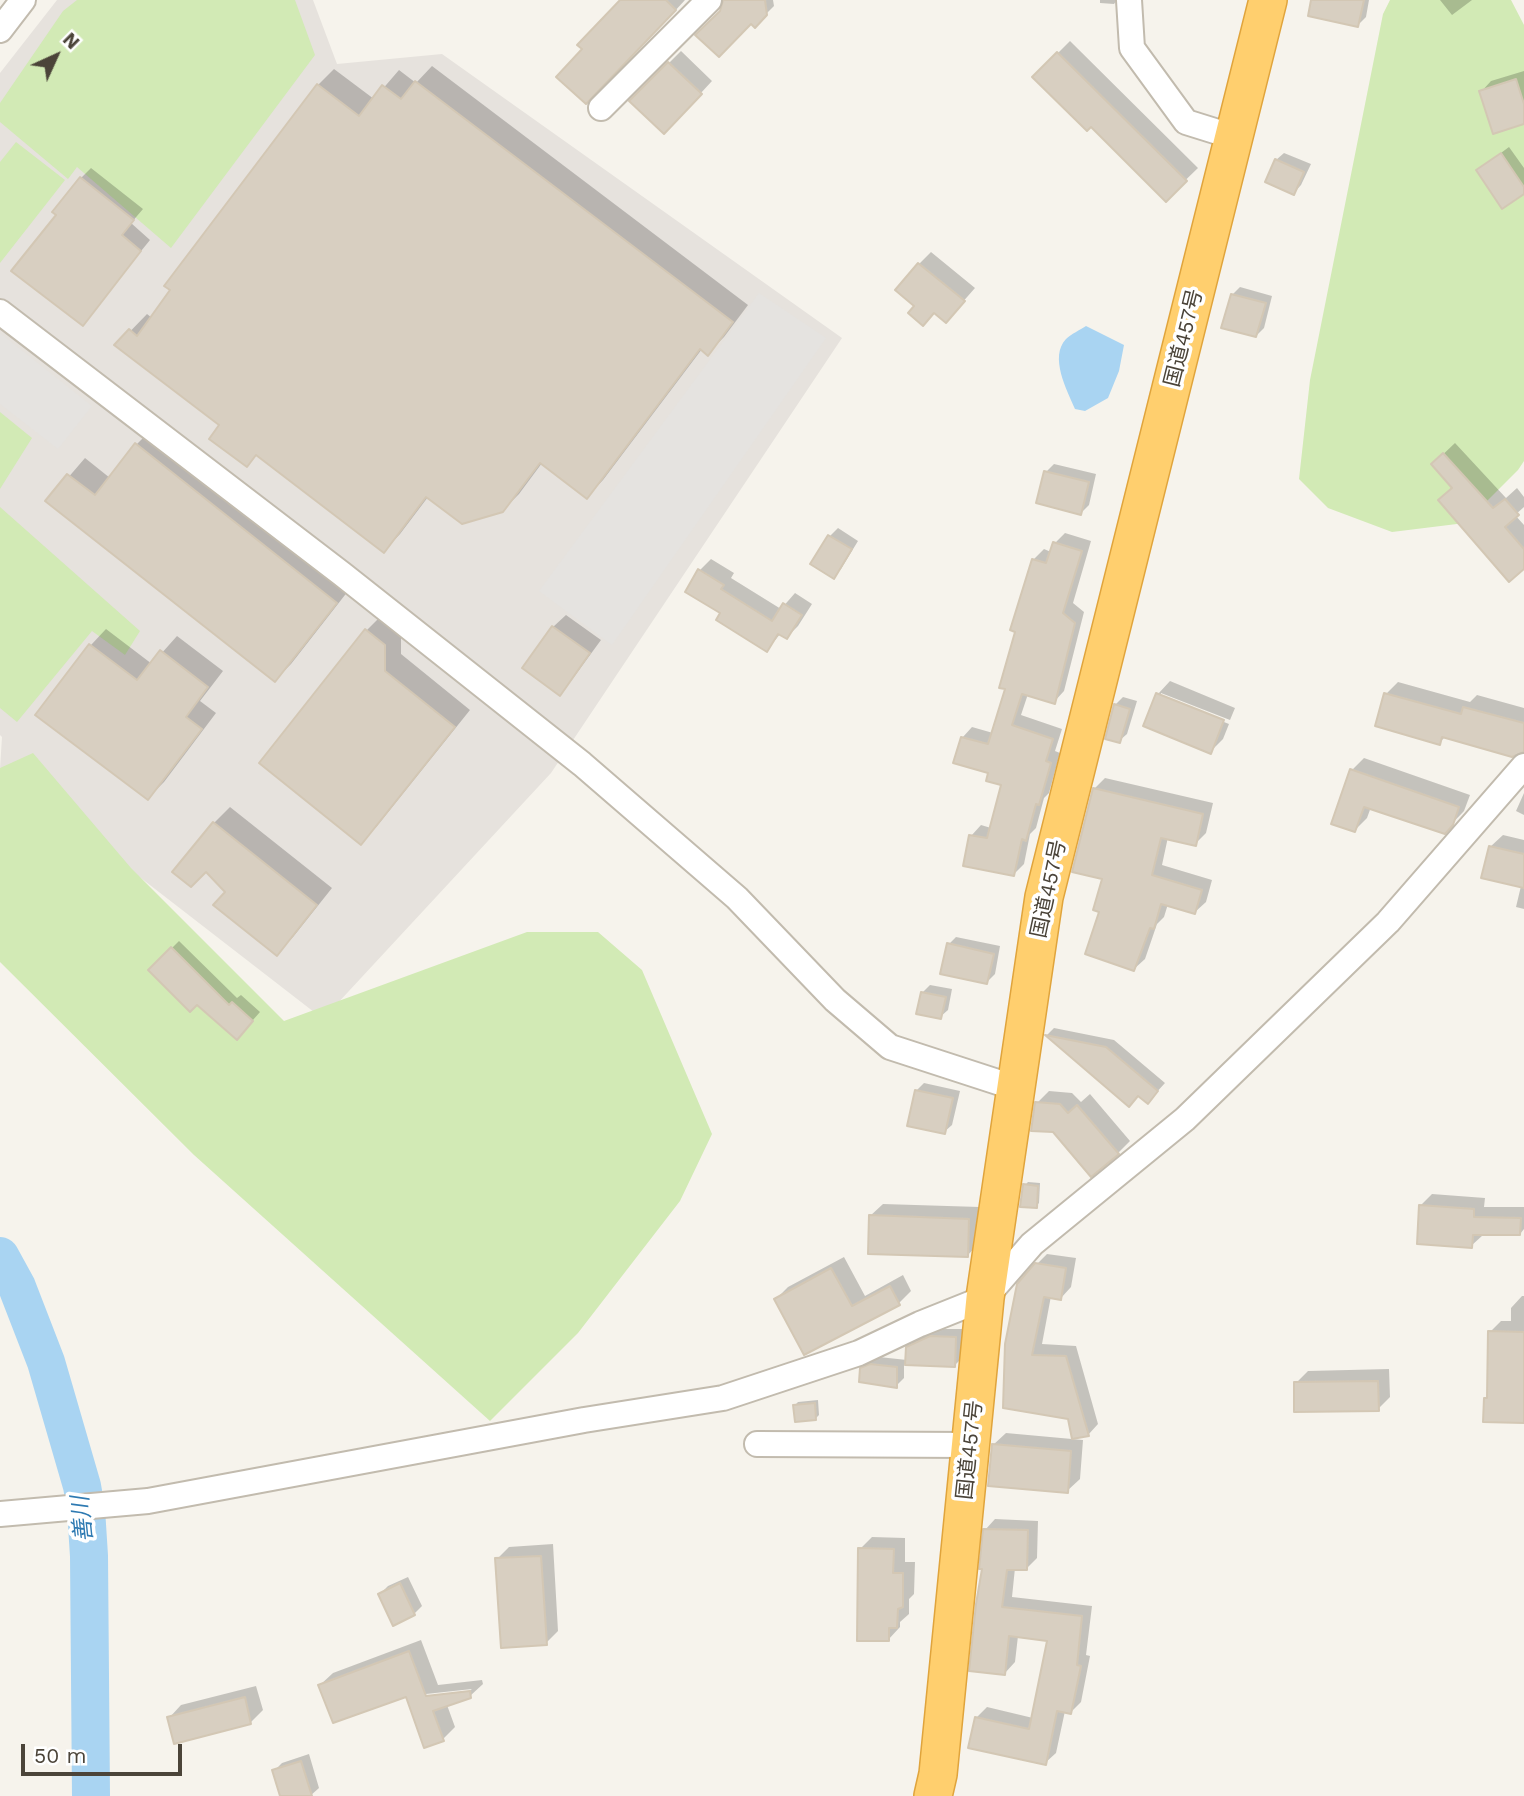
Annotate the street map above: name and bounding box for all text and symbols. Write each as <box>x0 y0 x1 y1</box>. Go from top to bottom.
north arrow <box>21 21 91 91</box>
text: N <box>58 28 84 54</box>
street label: 国道457号 <box>1160 287 1208 389</box>
street label: 国道457号 <box>1026 838 1072 940</box>
street label: 国道457号 <box>952 1399 988 1501</box>
water label: 善川 <box>67 1495 99 1543</box>
scale bar <box>24 1730 186 1774</box>
text: 50 m <box>34 1743 86 1768</box>

